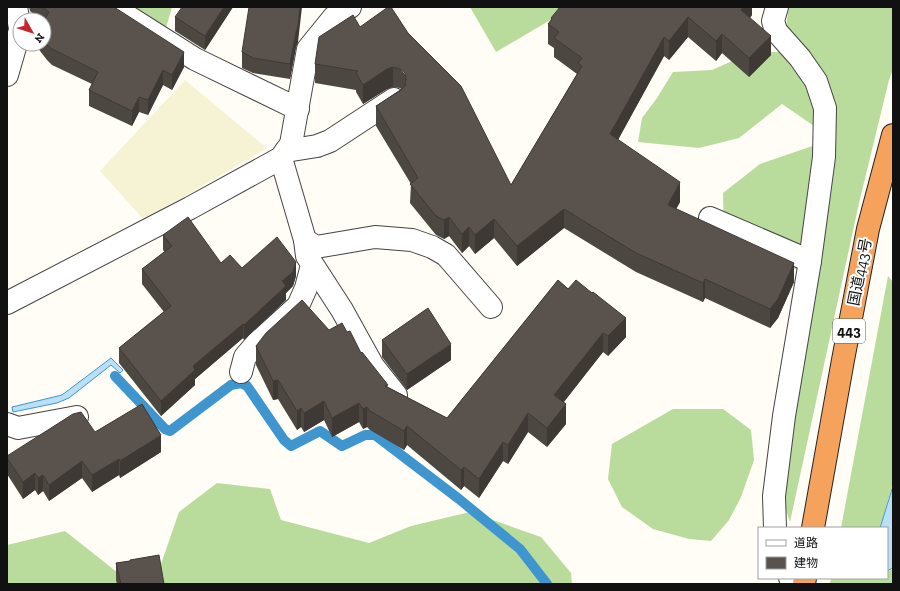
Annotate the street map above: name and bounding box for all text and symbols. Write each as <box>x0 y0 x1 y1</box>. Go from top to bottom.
north arrow <box>12 12 52 52</box>
text: N <box>31 31 47 46</box>
street label: 国道443号 <box>845 237 875 307</box>
road number: 443 <box>833 319 865 343</box>
legend <box>758 527 888 579</box>
text: 道路 <box>794 536 818 550</box>
text: 建物 <box>794 556 818 570</box>

